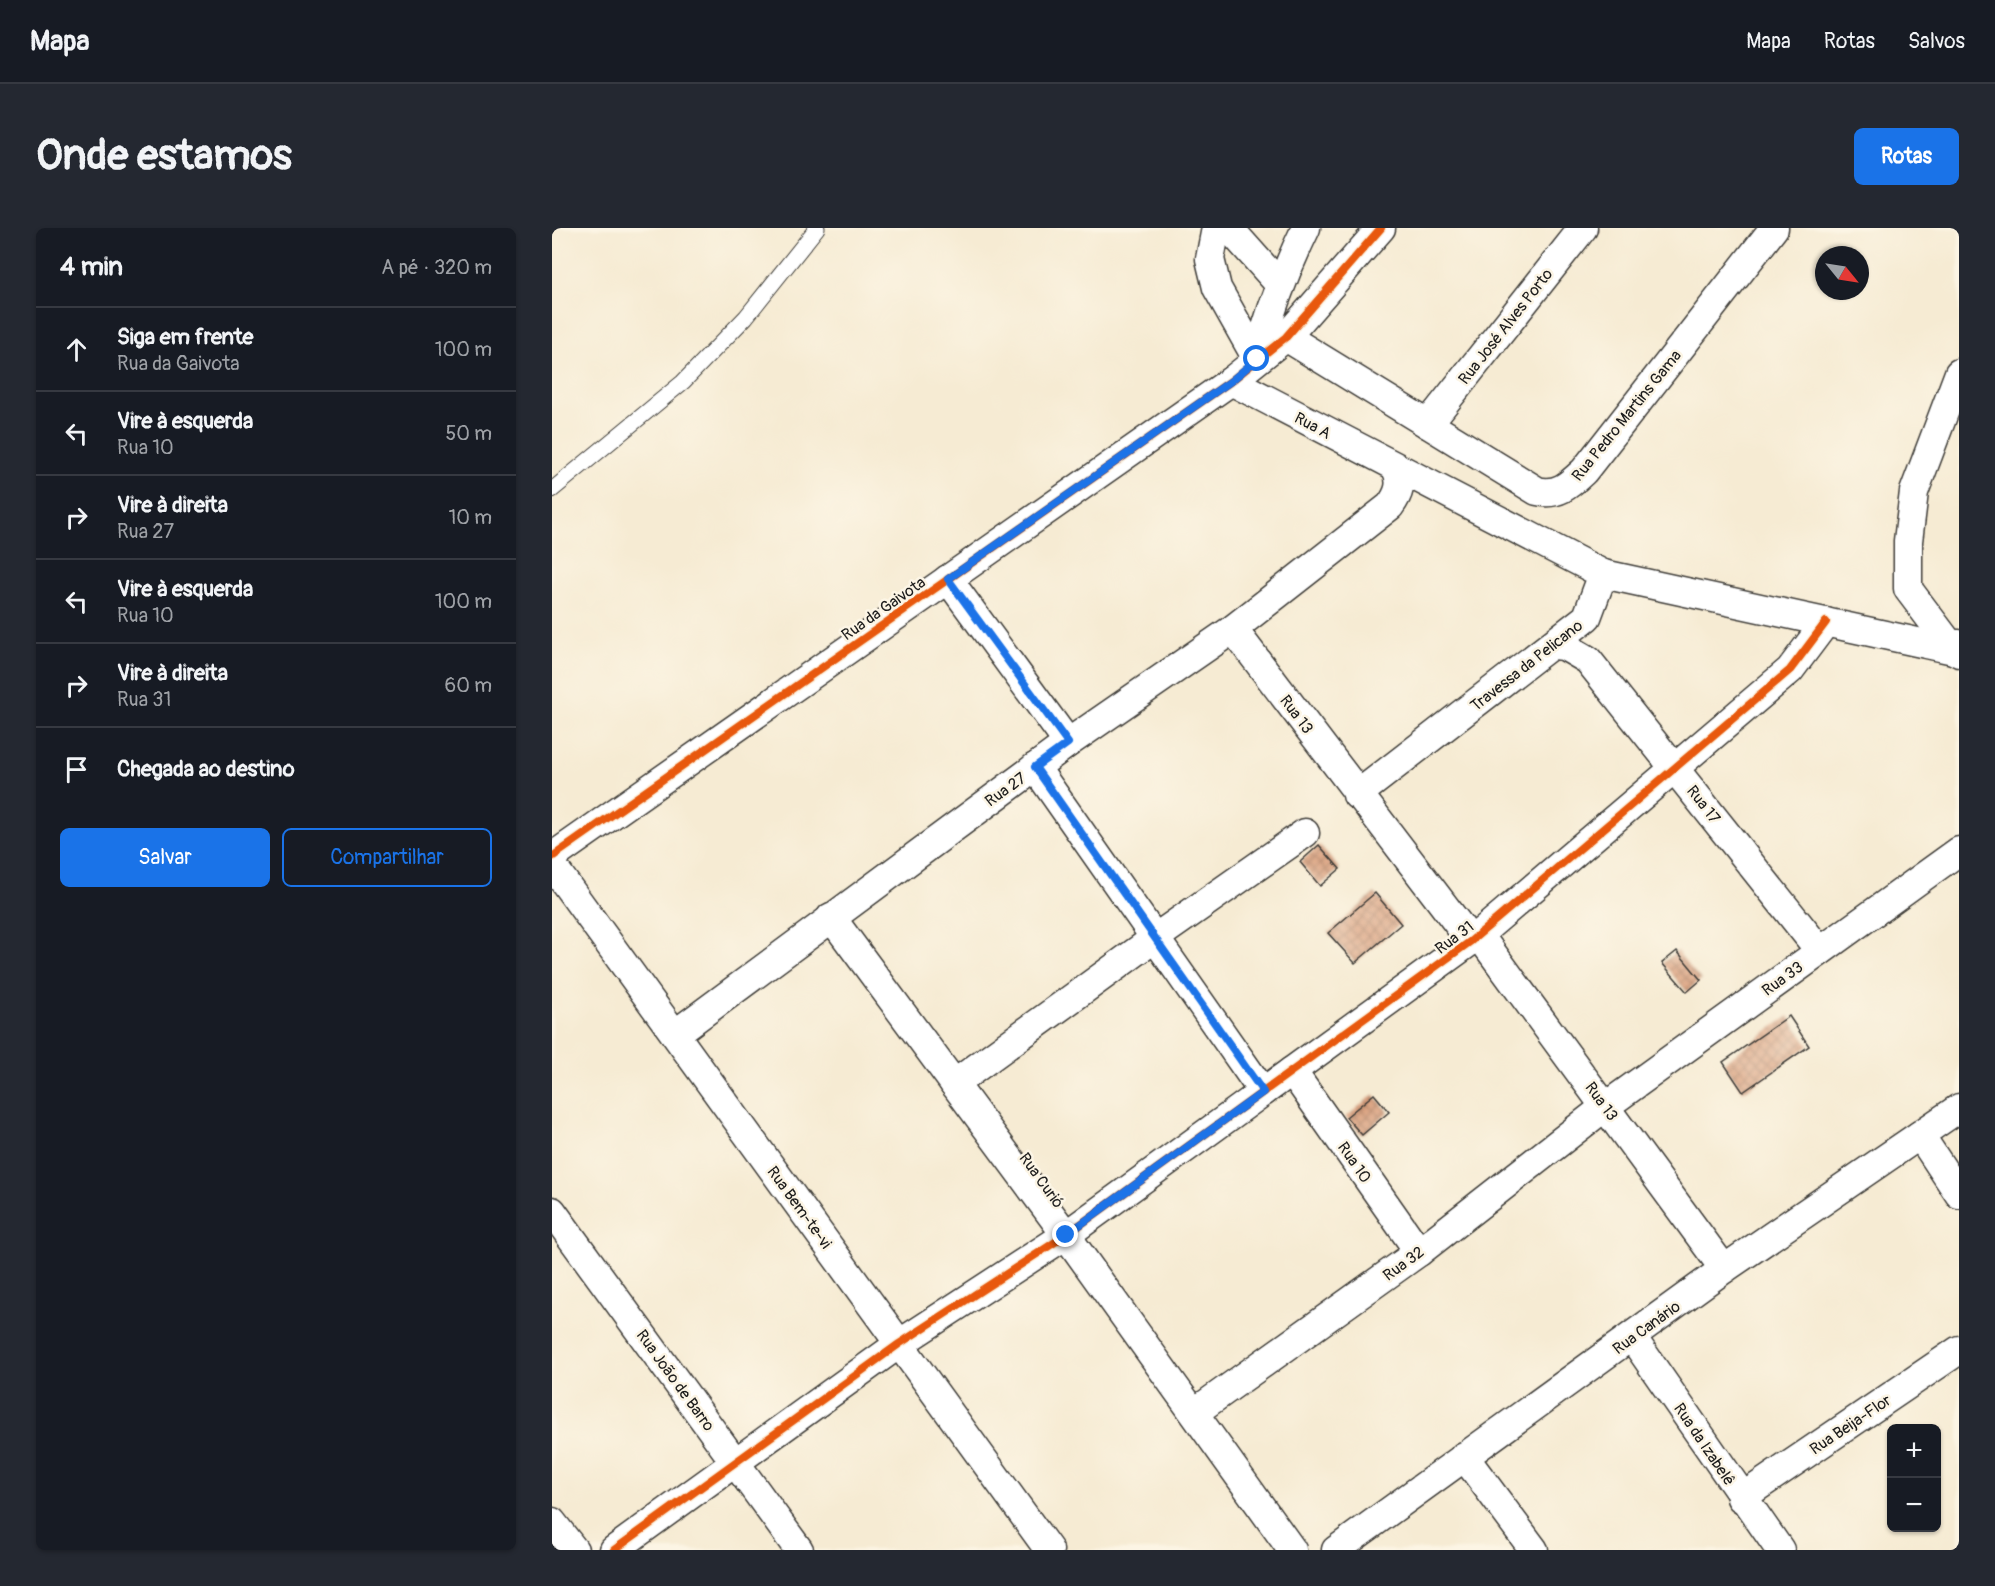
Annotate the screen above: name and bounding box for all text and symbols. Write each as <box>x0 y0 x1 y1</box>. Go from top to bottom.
text: Mapa <box>30 24 89 59</box>
text: Mapa <box>1746 28 1791 55</box>
text: Rotas <box>1824 28 1875 55</box>
text: Salvos <box>1908 28 1965 55</box>
button: Rotas <box>1854 128 1959 185</box>
text: Onde estamos <box>36 130 292 182</box>
north arrow <box>1815 246 1869 300</box>
text: 4 min <box>60 251 123 283</box>
text: A pé · 320 m <box>381 255 492 280</box>
street label: Rua José Alves Porto <box>1454 264 1558 389</box>
text: Siga em frente <box>117 323 253 351</box>
icon: ahead <box>60 333 93 366</box>
text: 100 m <box>435 337 492 362</box>
route start <box>1243 345 1269 371</box>
street label: Rua Pedro Martins Gama <box>1568 346 1686 485</box>
text: Rua da Gaivota <box>117 351 240 376</box>
text: Vire à esquerda <box>117 407 253 435</box>
street label: Rua A <box>1291 408 1334 444</box>
icon: left <box>60 417 93 450</box>
text: 50 m <box>445 421 492 446</box>
text: Rua 10 <box>117 435 174 460</box>
text: Vire à direita <box>117 491 228 519</box>
icon: right <box>60 501 93 534</box>
text: 10 m <box>448 505 492 530</box>
text: Rua 27 <box>117 519 174 544</box>
street label: Rua da Gaivota <box>838 573 929 645</box>
text: Vire à esquerda <box>117 575 253 603</box>
icon: left <box>60 585 93 618</box>
text: 100 m <box>435 589 492 614</box>
text: Rua 10 <box>117 603 174 628</box>
street label: Travessa da Pelicano <box>1466 615 1587 716</box>
text: Vire à direita <box>117 659 228 687</box>
icon: right <box>60 669 93 702</box>
text: 60 m <box>445 673 492 698</box>
text: Rua 31 <box>117 687 171 712</box>
street label: Rua 13 <box>1275 691 1317 738</box>
icon: arrive <box>60 753 93 786</box>
text: Chegada ao destino <box>117 755 295 783</box>
street label: Rua 27 <box>981 768 1030 811</box>
street label: Rua 17 <box>1682 782 1725 828</box>
button: Salvar <box>60 828 270 887</box>
button: Compartilhar <box>282 828 492 887</box>
street label: Rua 31 <box>1431 917 1478 959</box>
street label: Rua 33 <box>1758 957 1807 1000</box>
street label: Rua 13 <box>1580 1078 1622 1125</box>
street label: Rua 10 <box>1333 1138 1375 1187</box>
street label: Rua Curió <box>1014 1149 1068 1212</box>
street label: Rua Bem-te-vi <box>763 1162 836 1253</box>
route end <box>1052 1221 1078 1247</box>
street label: Rua 32 <box>1379 1242 1428 1285</box>
street label: Rua Canário <box>1609 1296 1685 1359</box>
street label: Rua João de Barro <box>632 1326 719 1435</box>
street label: Rua Beija-Flor <box>1806 1390 1895 1459</box>
street label: Rua da Izabelê <box>1669 1399 1739 1490</box>
map controls <box>1887 1424 1941 1532</box>
button: + <box>1887 1424 1941 1478</box>
button: − <box>1887 1478 1941 1532</box>

